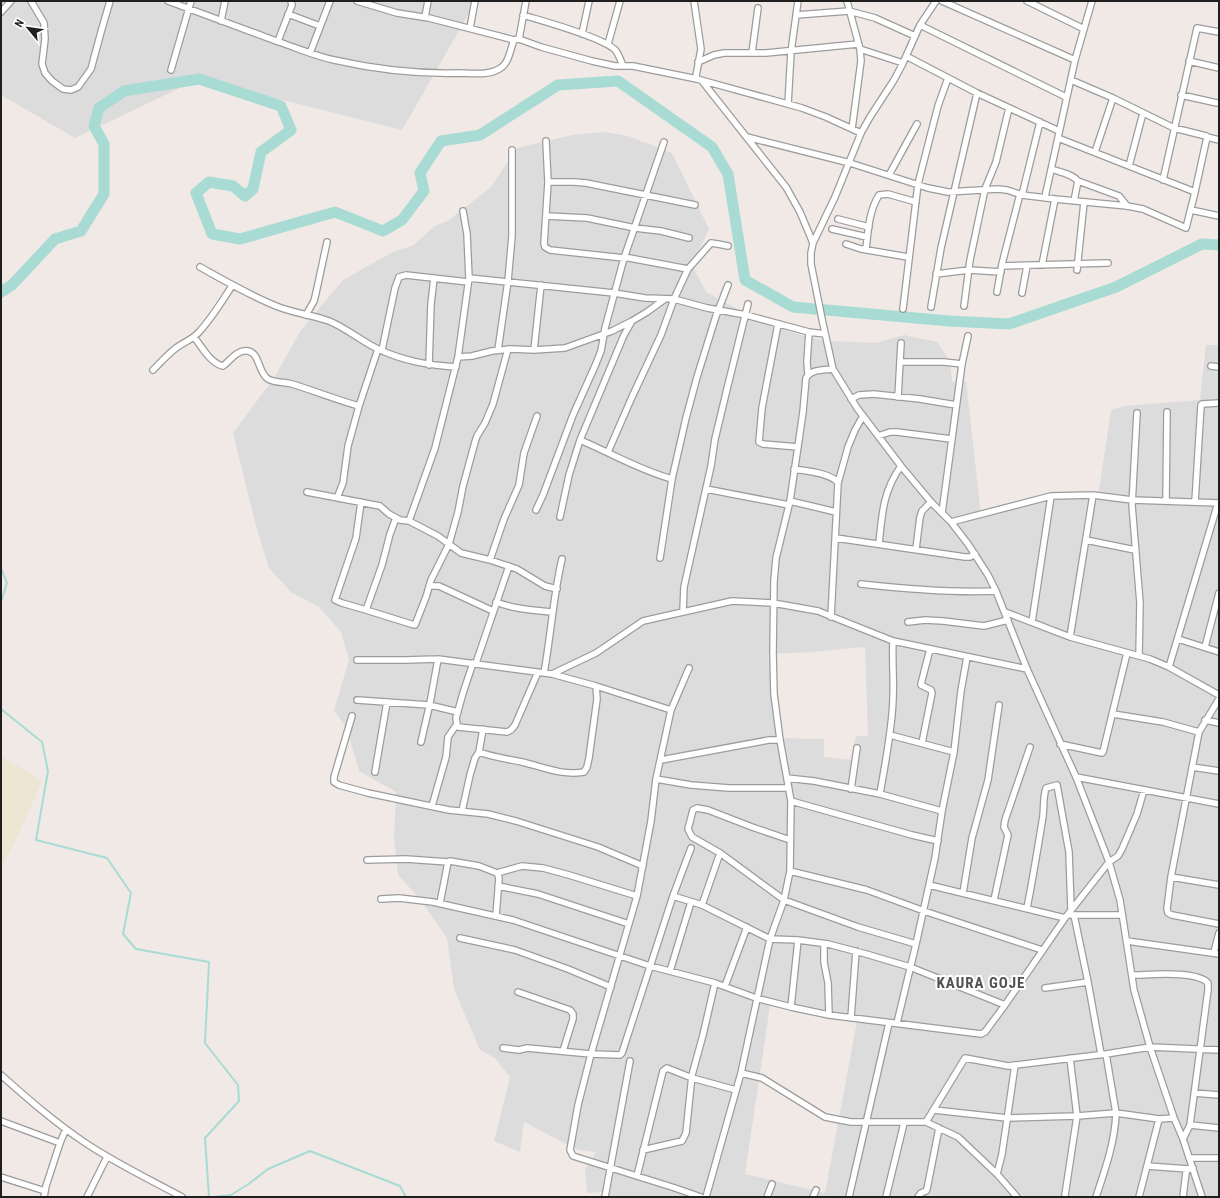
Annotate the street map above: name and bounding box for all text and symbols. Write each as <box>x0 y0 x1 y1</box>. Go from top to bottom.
north arrow <box>8 8 48 48</box>
text: N <box>12 17 27 29</box>
district label: KAURA GOJE <box>937 974 1025 992</box>

